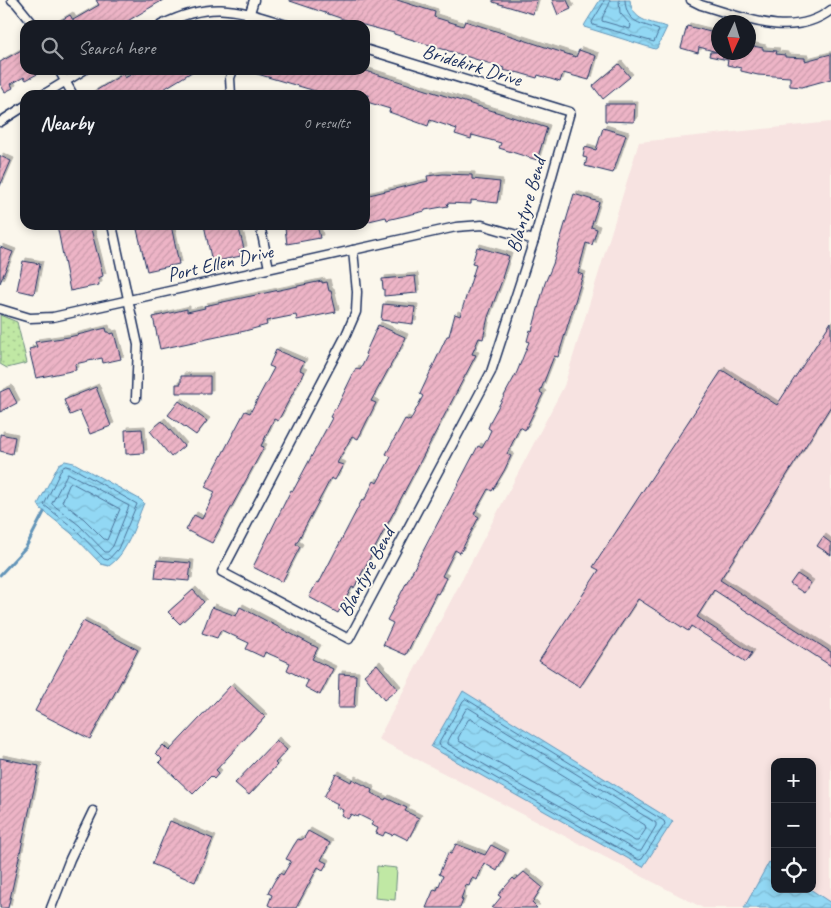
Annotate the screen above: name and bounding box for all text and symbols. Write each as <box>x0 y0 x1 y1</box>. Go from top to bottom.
north arrow <box>711 15 756 60</box>
search box <box>20 20 370 75</box>
icon: search <box>38 34 66 62</box>
text: Search here <box>78 36 155 60</box>
street label: Bridekirk Drive <box>420 38 526 92</box>
text: Nearby <box>40 110 93 136</box>
text: 0 results <box>303 113 350 133</box>
street label: Blantyre Bend <box>501 152 552 255</box>
street label: Port Ellen Drive <box>165 238 277 287</box>
street label: Blantyre Bend <box>332 520 401 621</box>
map controls <box>771 758 816 893</box>
button: + <box>771 758 816 803</box>
button: − <box>771 803 816 848</box>
button: locate <box>771 848 816 893</box>

